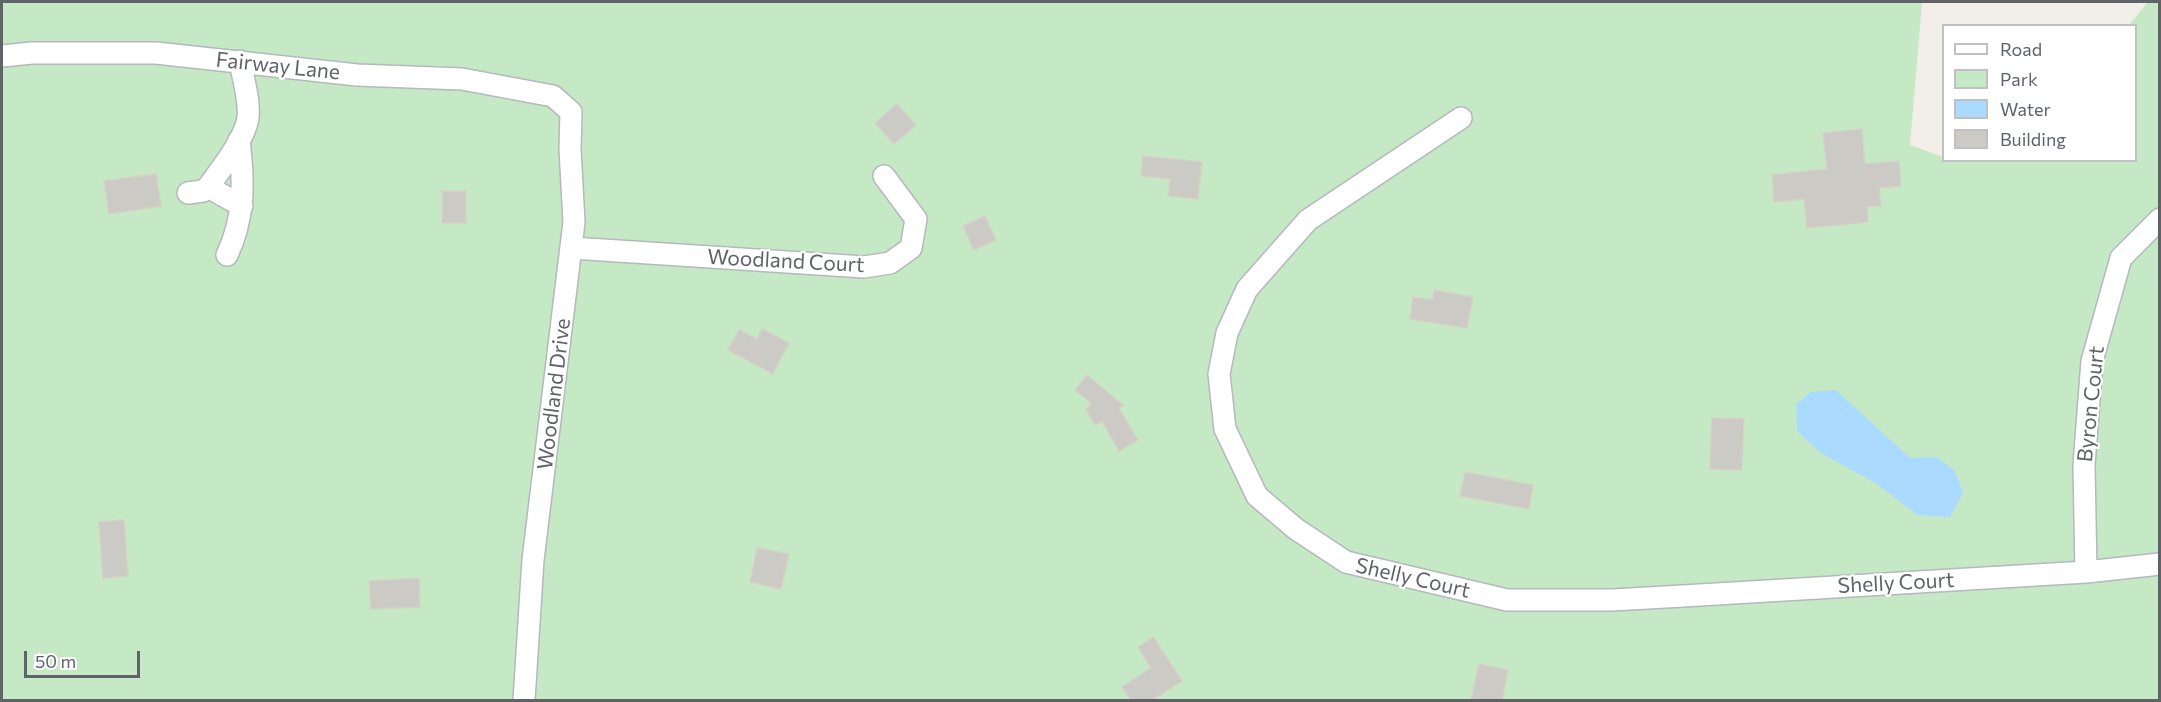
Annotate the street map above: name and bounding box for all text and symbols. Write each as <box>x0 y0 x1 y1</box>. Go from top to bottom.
legend <box>1942 24 2137 162</box>
text: Road <box>2000 38 2042 60</box>
street label: Fairway Lane <box>215 47 341 85</box>
text: Park <box>2000 68 2038 90</box>
text: Water <box>2000 98 2051 120</box>
text: Building <box>2000 128 2066 150</box>
street label: Woodland Court <box>707 244 865 278</box>
street label: Woodland Drive <box>532 317 576 471</box>
street label: Byron Court <box>2072 345 2110 463</box>
street label: Shelly Court <box>1353 553 1473 603</box>
street label: Shelly Court <box>1837 567 1955 599</box>
scale bar <box>27 639 142 677</box>
text: 50 m <box>35 650 76 672</box>

